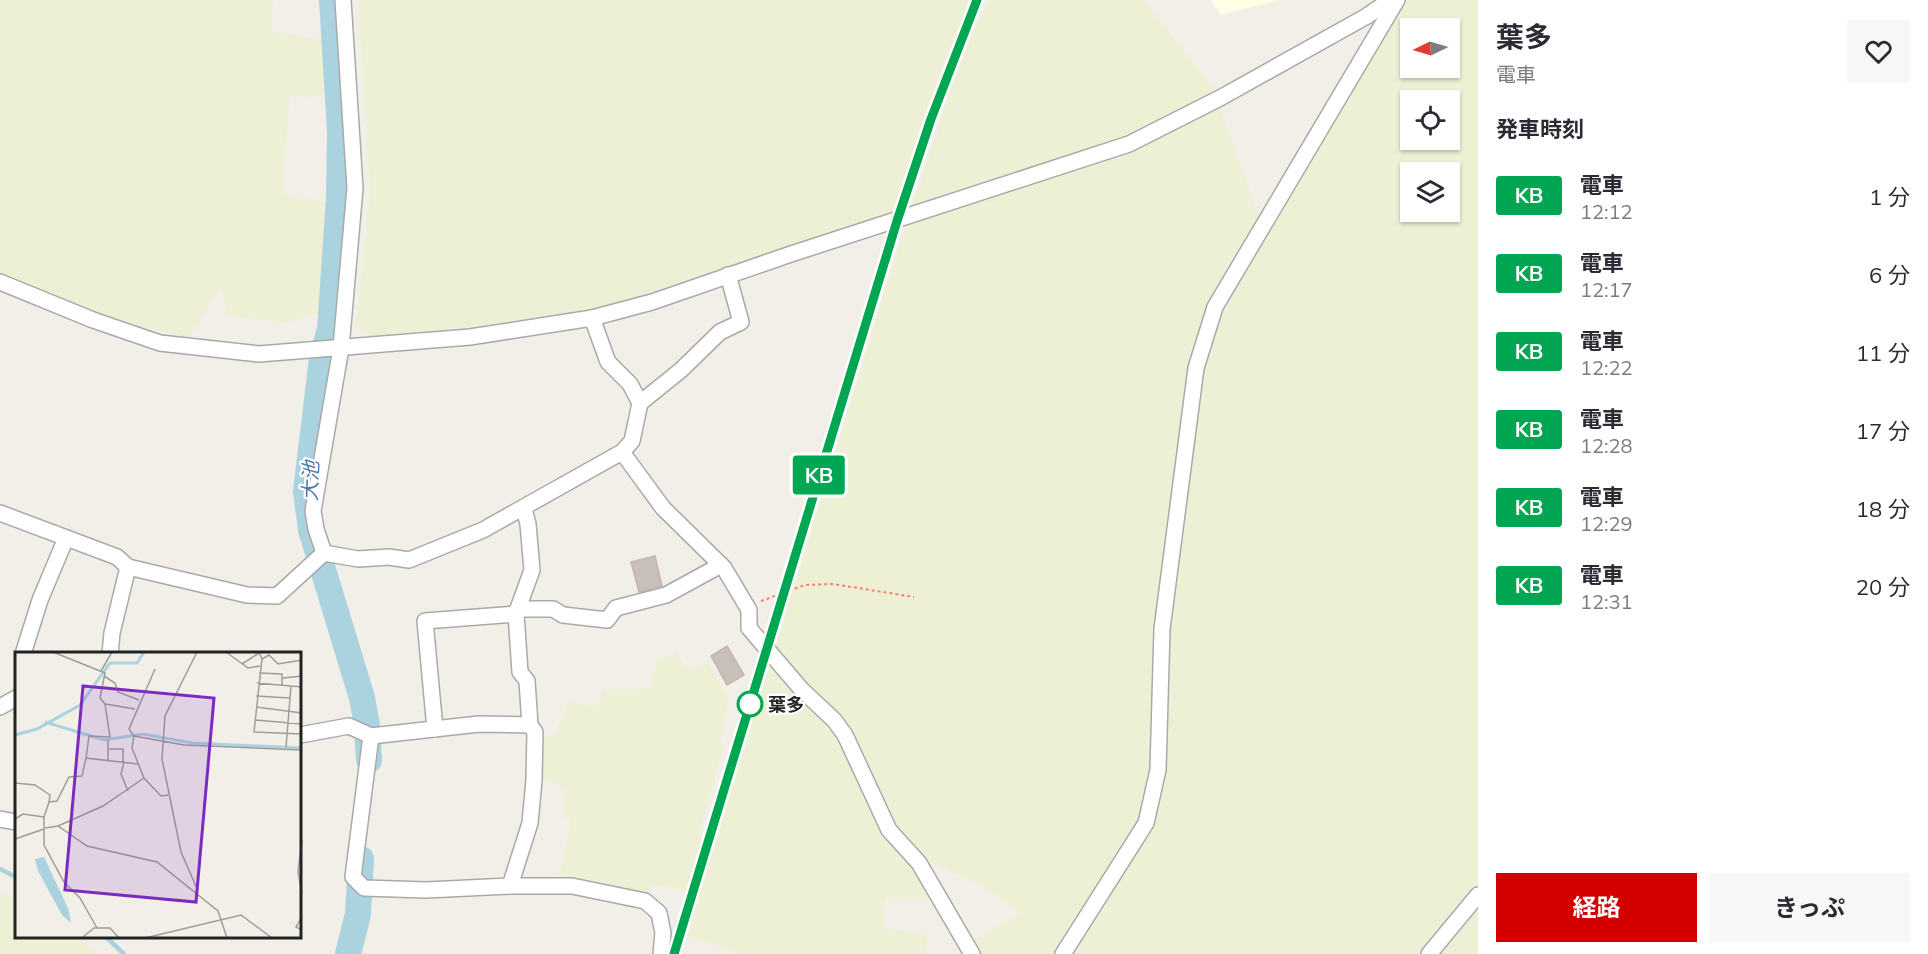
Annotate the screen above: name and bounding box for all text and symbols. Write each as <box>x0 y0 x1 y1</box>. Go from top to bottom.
north arrow <box>1400 18 1460 78</box>
map controls <box>1400 18 1460 222</box>
text: 葉多 <box>1496 19 1552 54</box>
button: heart <box>1847 20 1910 83</box>
text: 電車 <box>1496 62 1536 87</box>
button: locate <box>1400 90 1460 150</box>
text: 発車時刻 <box>1496 115 1584 143</box>
button: layers <box>1400 162 1460 222</box>
text: 電車 <box>1580 171 1624 199</box>
text: KB <box>1515 182 1543 208</box>
text: 1 分 <box>1869 183 1910 211</box>
text: 12:12 <box>1580 199 1633 224</box>
text: 電車 <box>1580 249 1624 277</box>
text: KB <box>1515 260 1543 286</box>
text: 6 分 <box>1869 261 1910 289</box>
text: 12:17 <box>1580 277 1633 302</box>
text: 電車 <box>1580 327 1624 355</box>
text: KB <box>1515 338 1543 364</box>
text: 11 分 <box>1856 339 1910 367</box>
text: 12:22 <box>1580 355 1633 380</box>
text: 電車 <box>1580 405 1624 433</box>
text: KB <box>1515 416 1543 442</box>
text: 17 分 <box>1856 417 1910 445</box>
text: 12:28 <box>1580 433 1633 458</box>
line badge: KB <box>792 456 846 494</box>
water label: 大池 <box>297 459 323 501</box>
text: KB <box>805 462 833 488</box>
text: 電車 <box>1580 483 1624 511</box>
text: KB <box>1515 494 1543 520</box>
text: 18 分 <box>1856 495 1910 523</box>
text: 12:29 <box>1580 511 1633 536</box>
text: 電車 <box>1580 561 1624 589</box>
text: KB <box>1515 572 1543 598</box>
text: 20 分 <box>1856 573 1910 601</box>
text: 12:31 <box>1580 589 1633 614</box>
inset map <box>15 652 302 939</box>
marker: 葉多 <box>737 691 763 717</box>
place label: 葉多 <box>768 693 804 716</box>
button: 経路 <box>1496 873 1697 942</box>
button: きっぷ <box>1709 873 1910 942</box>

